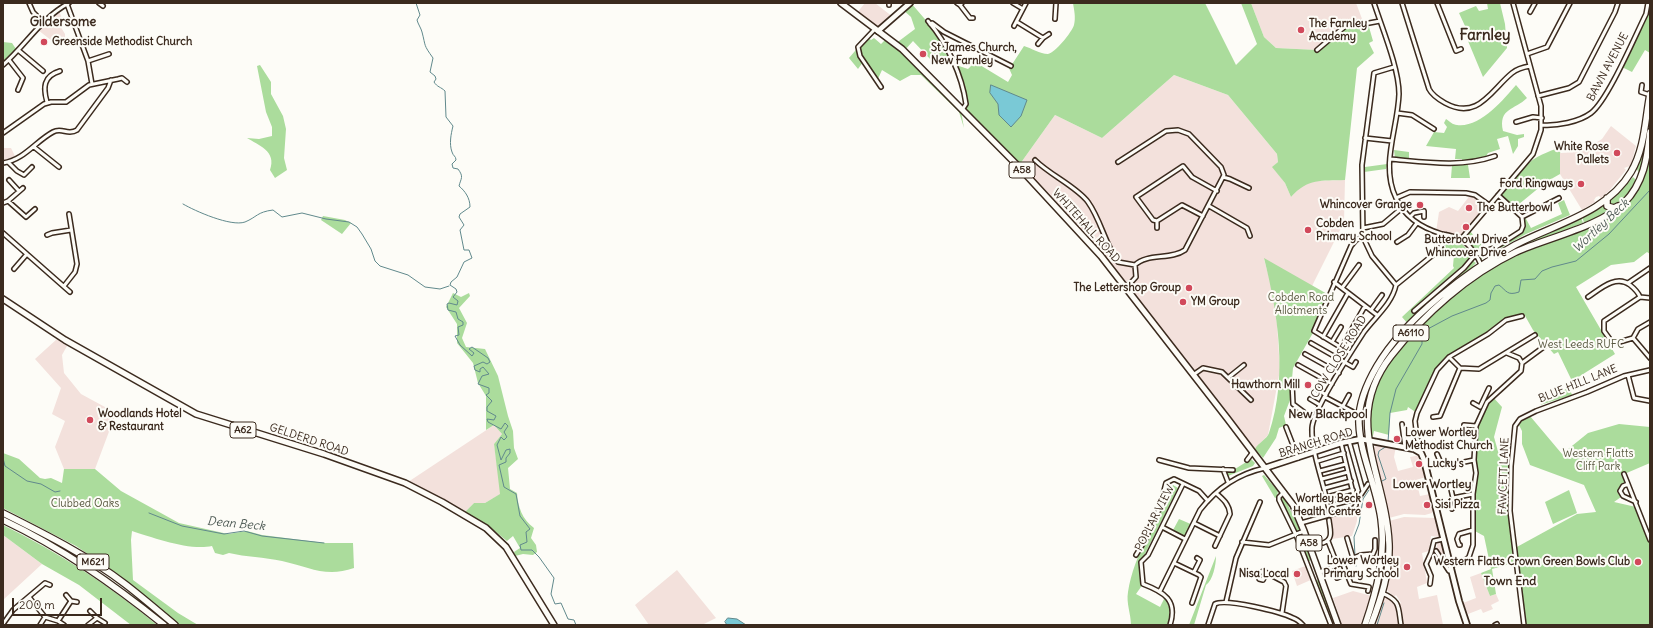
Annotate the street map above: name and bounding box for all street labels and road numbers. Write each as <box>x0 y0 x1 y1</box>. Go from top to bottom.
street label: BAWN AVENUE <box>1584 30 1632 104</box>
road number: A58 <box>1009 162 1035 178</box>
street label: WHITEHALL ROAD <box>1049 186 1123 266</box>
street label: COW CLOSE ROAD <box>1308 313 1370 401</box>
road number: A6110 <box>1393 325 1429 341</box>
street label: BLUE HILL LANE <box>1537 362 1619 406</box>
street label: GELDERD ROAD <box>268 421 350 459</box>
road number: A62 <box>230 422 256 438</box>
street label: BRANCH ROAD <box>1277 425 1355 461</box>
street label: FAWCETT LANE <box>1496 437 1512 515</box>
street label: POPLAR VIEW <box>1133 483 1177 553</box>
road number: A58 <box>1296 535 1322 551</box>
road number: M621 <box>77 554 109 570</box>

